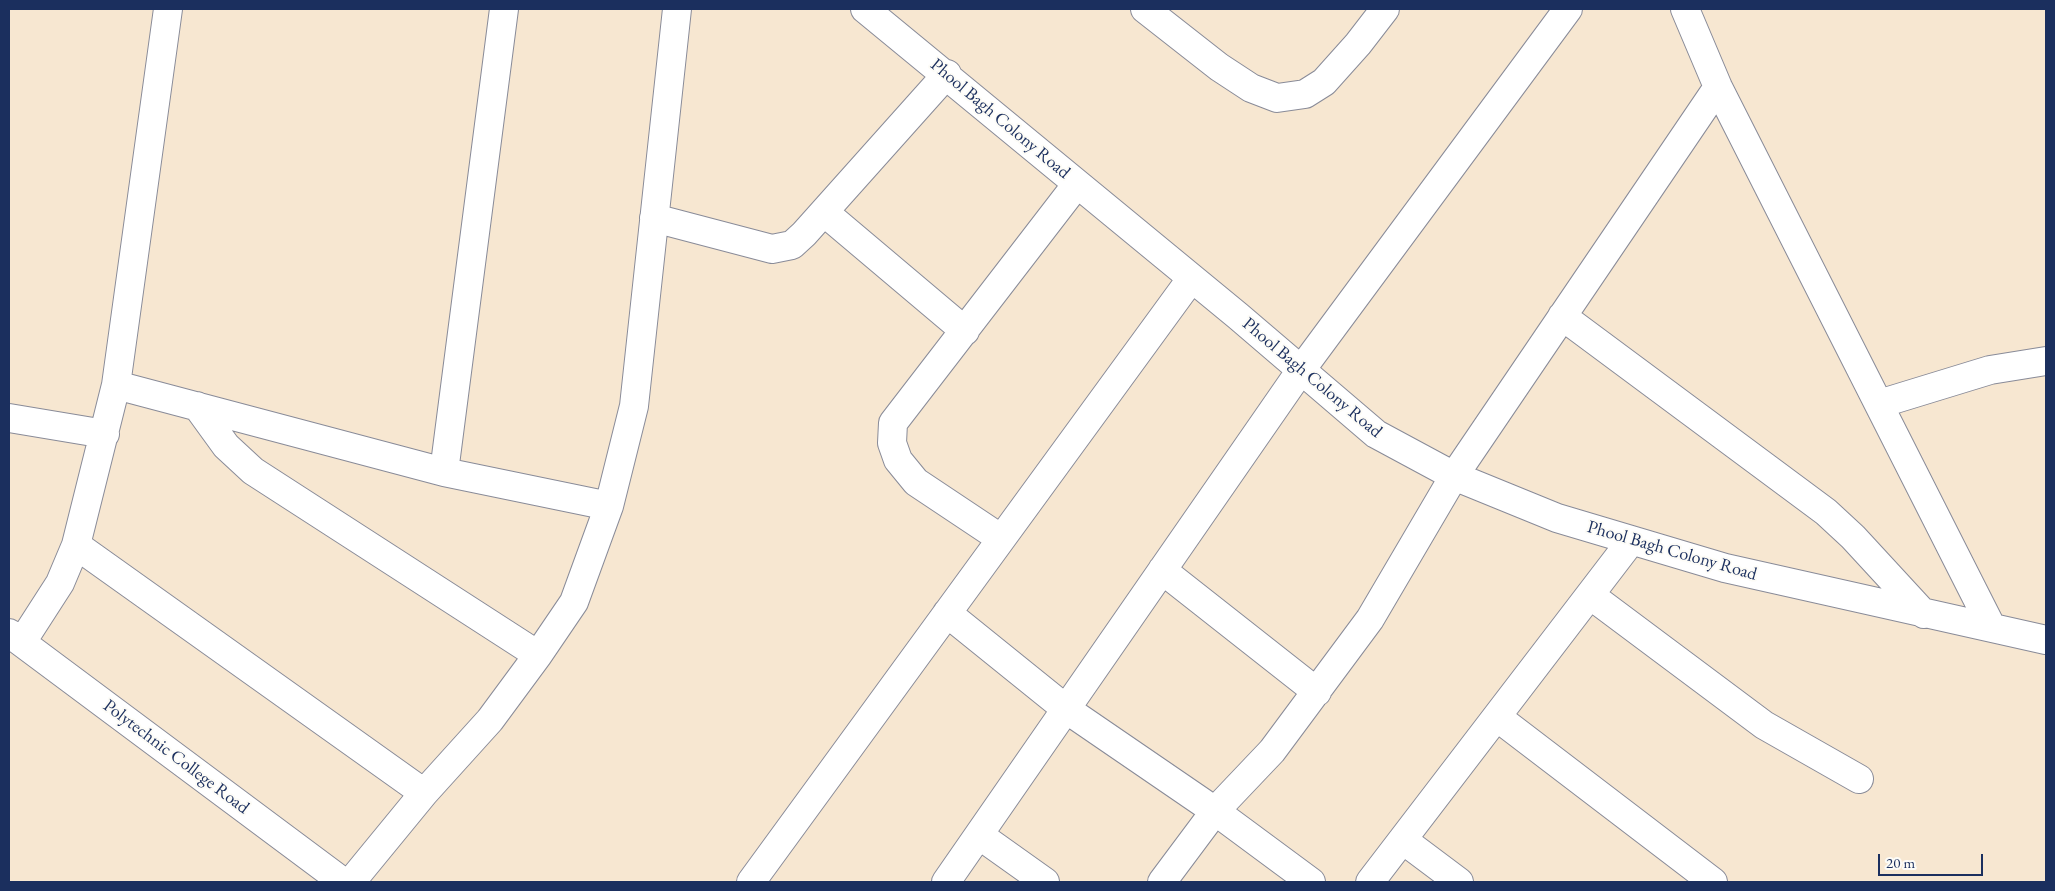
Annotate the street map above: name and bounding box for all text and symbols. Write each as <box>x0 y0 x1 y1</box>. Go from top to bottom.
street label: Phool Bagh Colony Road <box>926 54 1074 184</box>
street label: Phool Bagh Colony Road <box>1238 313 1386 443</box>
street label: Phool Bagh Colony Road <box>1585 516 1759 586</box>
street label: Polytechnic College Road <box>99 695 253 819</box>
scale bar <box>1880 844 1985 876</box>
text: 20 m <box>1886 853 1915 872</box>

